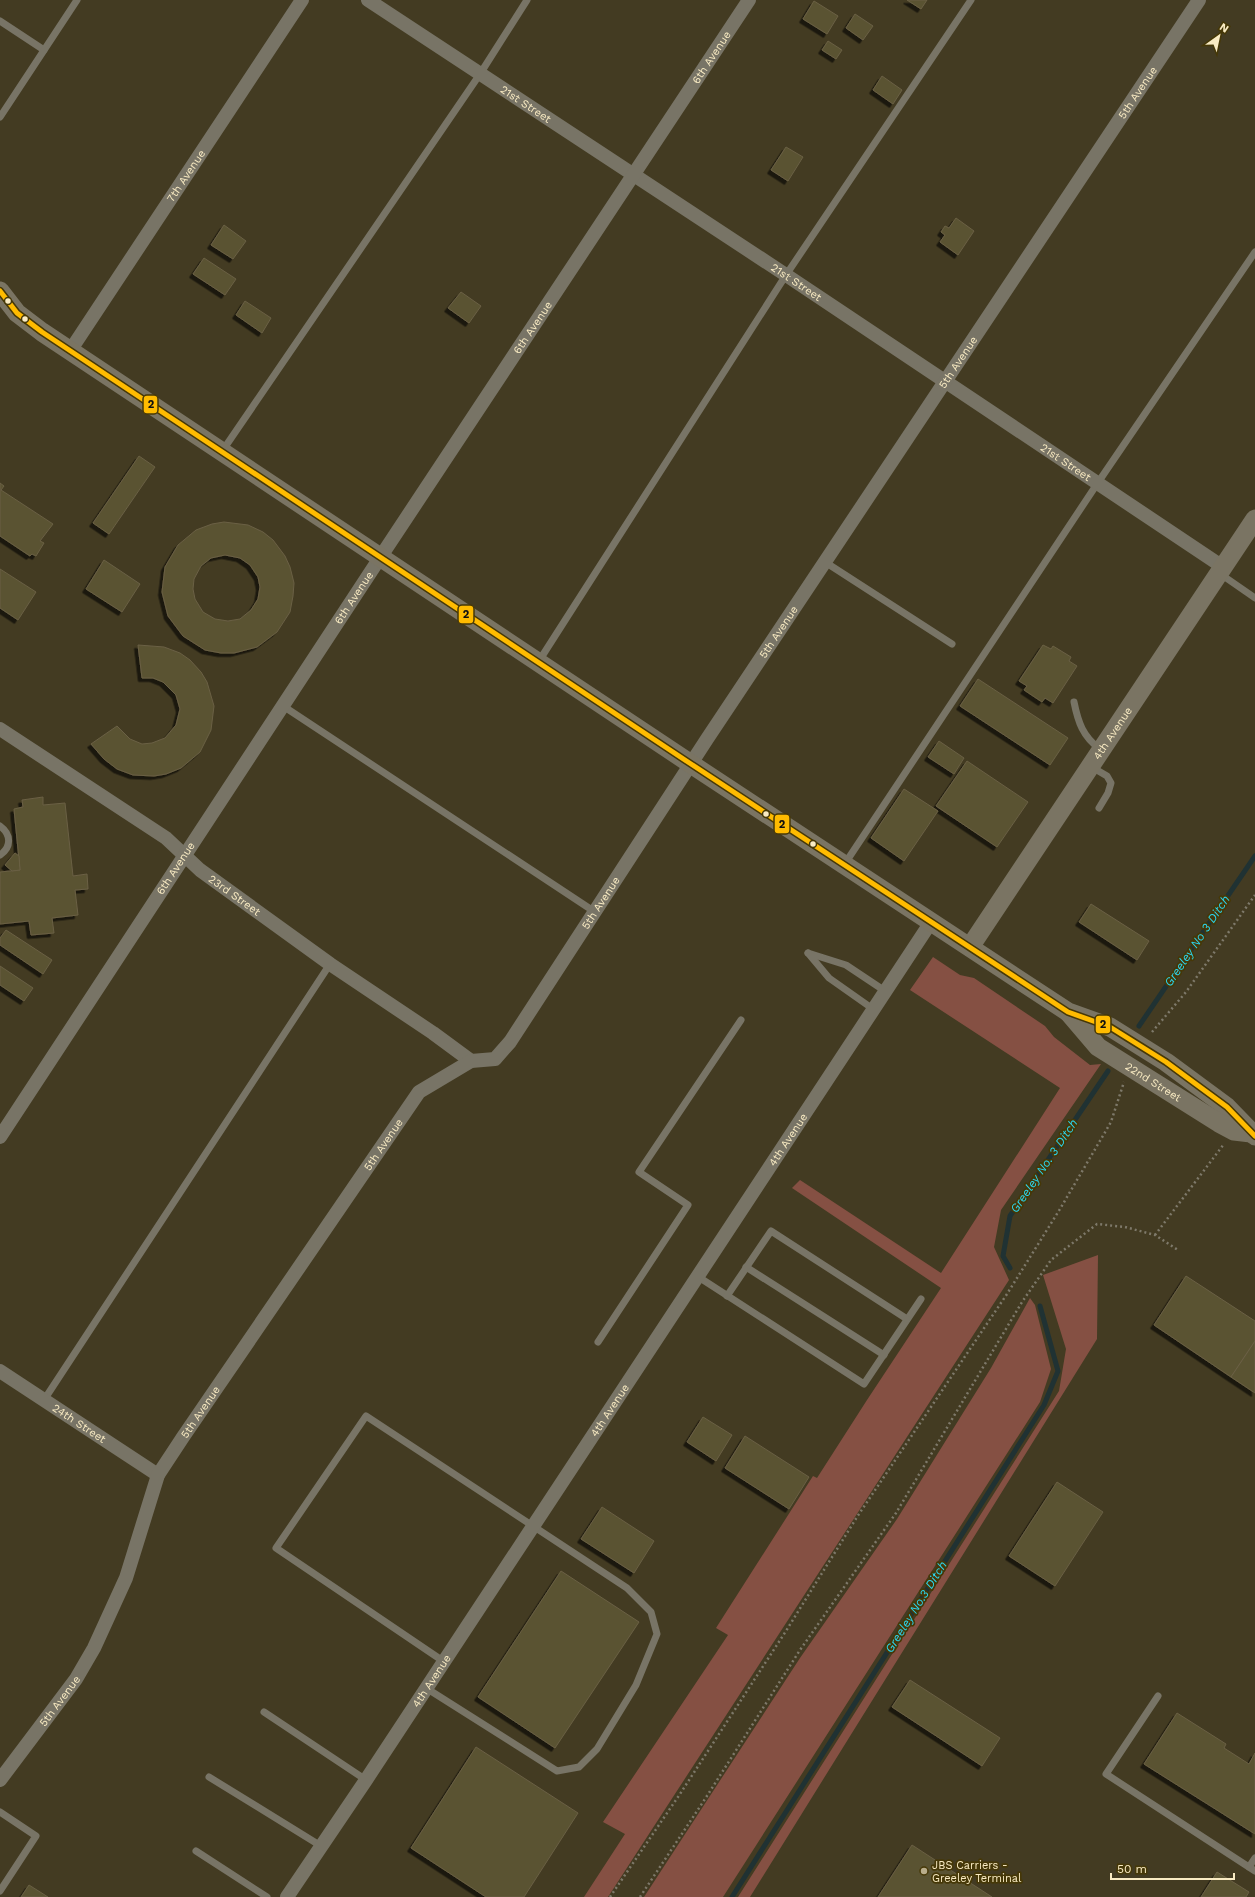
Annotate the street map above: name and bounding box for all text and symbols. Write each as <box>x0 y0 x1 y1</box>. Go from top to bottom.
north arrow <box>1199 16 1239 56</box>
text: N <box>1217 20 1231 36</box>
street label: 6th Avenue <box>689 28 733 86</box>
street label: 5th Avenue <box>1115 64 1160 121</box>
street label: 21st Street <box>498 82 554 125</box>
street label: 7th Avenue <box>164 147 208 204</box>
street label: 21st Street <box>769 261 825 304</box>
unlabelled marker <box>3 296 13 306</box>
street label: 6th Avenue <box>510 299 555 356</box>
unlabelled marker <box>20 314 30 324</box>
street label: 5th Avenue <box>936 334 980 391</box>
line badge: 2 <box>143 395 158 414</box>
text: 2 <box>148 398 155 411</box>
street label: 21st Street <box>1038 441 1094 484</box>
street label: 6th Avenue <box>332 569 376 626</box>
street label: 5th Avenue <box>756 603 800 660</box>
line badge: 2 <box>458 605 474 624</box>
text: 2 <box>463 608 470 621</box>
street label: 4th Avenue <box>1090 704 1135 762</box>
unlabelled marker <box>761 809 771 819</box>
line badge: 2 <box>774 814 790 834</box>
text: 2 <box>779 818 786 831</box>
street label: 6th Avenue <box>153 839 197 897</box>
unlabelled marker <box>808 839 818 849</box>
street label: 23rd Street <box>206 872 263 918</box>
street label: 5th Avenue <box>579 874 622 931</box>
water label: Greeley No 3 Ditch <box>1161 893 1233 989</box>
line badge: 2 <box>1095 1015 1111 1034</box>
text: 2 <box>1100 1018 1107 1031</box>
street label: 22nd Street <box>1123 1059 1184 1104</box>
street label: 4th Avenue <box>766 1111 810 1168</box>
street label: 5th Avenue <box>361 1116 405 1173</box>
water label: Greeley No. 3 Ditch <box>1007 1116 1081 1216</box>
street label: 4th Avenue <box>587 1381 632 1439</box>
street label: 5th Avenue <box>178 1383 223 1440</box>
street label: 24th Street <box>50 1401 109 1446</box>
water label: Greeley No.3 Ditch <box>882 1559 950 1655</box>
street label: 4th Avenue <box>409 1652 453 1710</box>
street label: 5th Avenue <box>36 1673 83 1729</box>
scale bar <box>1111 1855 1234 1881</box>
place label: JBS Carriers - Greeley Terminal <box>932 1859 1022 1885</box>
text: 50 m <box>1117 1862 1147 1876</box>
marker: JBS Carriers - Greeley Terminal <box>919 1866 929 1876</box>

